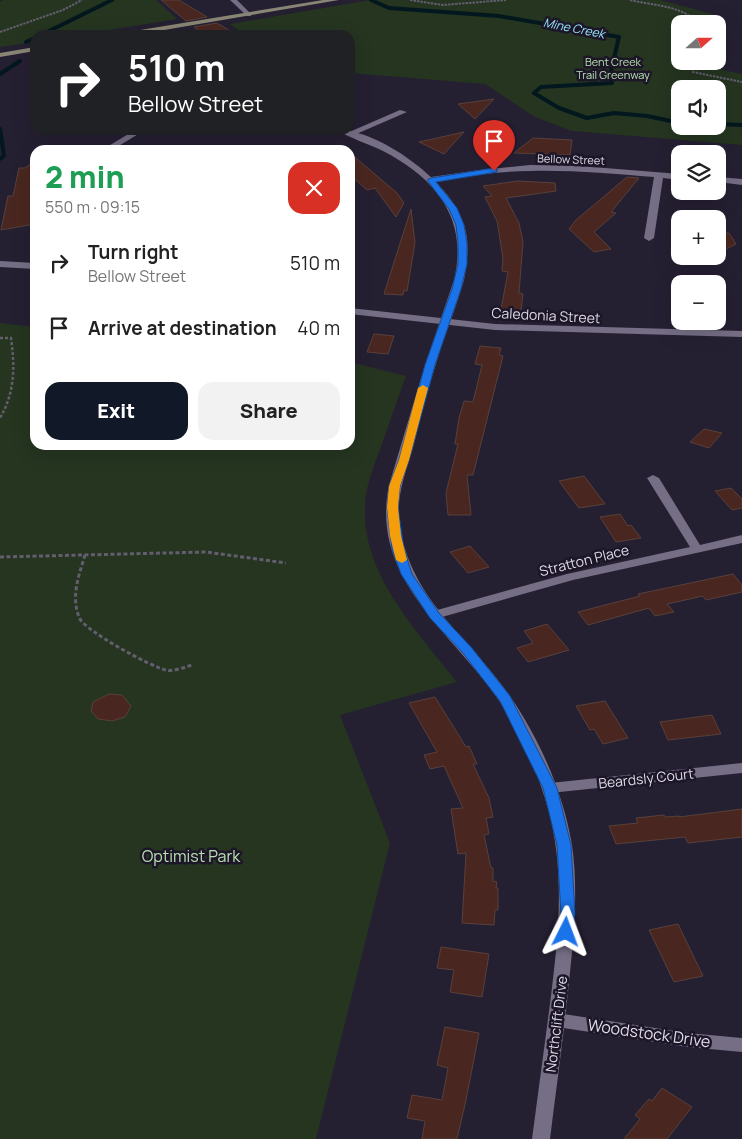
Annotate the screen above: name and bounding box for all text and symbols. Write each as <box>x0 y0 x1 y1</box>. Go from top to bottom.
water label: Mine Creek <box>542 14 608 43</box>
north arrow <box>671 15 726 70</box>
map controls <box>671 15 726 330</box>
text: 510 m <box>128 44 225 92</box>
icon: right <box>45 50 110 115</box>
park label: Bent Creek Trail Greenway <box>576 54 650 82</box>
button: sound <box>671 80 726 135</box>
text: Bellow Street <box>128 89 263 119</box>
pin <box>473 120 515 171</box>
icon: arrive <box>480 127 508 155</box>
button: layers <box>671 145 726 200</box>
street label: Bellow Street <box>537 150 605 168</box>
text: 2 min <box>45 156 125 197</box>
button: close <box>288 162 340 214</box>
text: 550 m · 09:15 <box>45 196 140 218</box>
button: + <box>671 210 726 265</box>
text: Turn right <box>88 239 178 265</box>
icon: right <box>45 249 73 277</box>
text: 510 m <box>290 250 340 276</box>
text: Bellow Street <box>88 265 186 287</box>
button: − <box>671 275 726 330</box>
street label: Caledonia Street <box>491 303 601 327</box>
icon: arrive <box>45 314 73 342</box>
text: Arrive at destination <box>88 315 277 341</box>
text: 40 m <box>297 315 340 341</box>
button: Exit <box>45 382 188 440</box>
button: Share <box>198 382 340 440</box>
street label: Stratton Place <box>537 540 631 580</box>
street label: Beardsly Court <box>597 764 695 792</box>
park label: Optimist Park <box>142 845 241 867</box>
position arrow <box>539 905 591 957</box>
street label: Northclift Drive <box>541 975 571 1073</box>
street label: Woodstock Drive <box>586 1013 712 1053</box>

